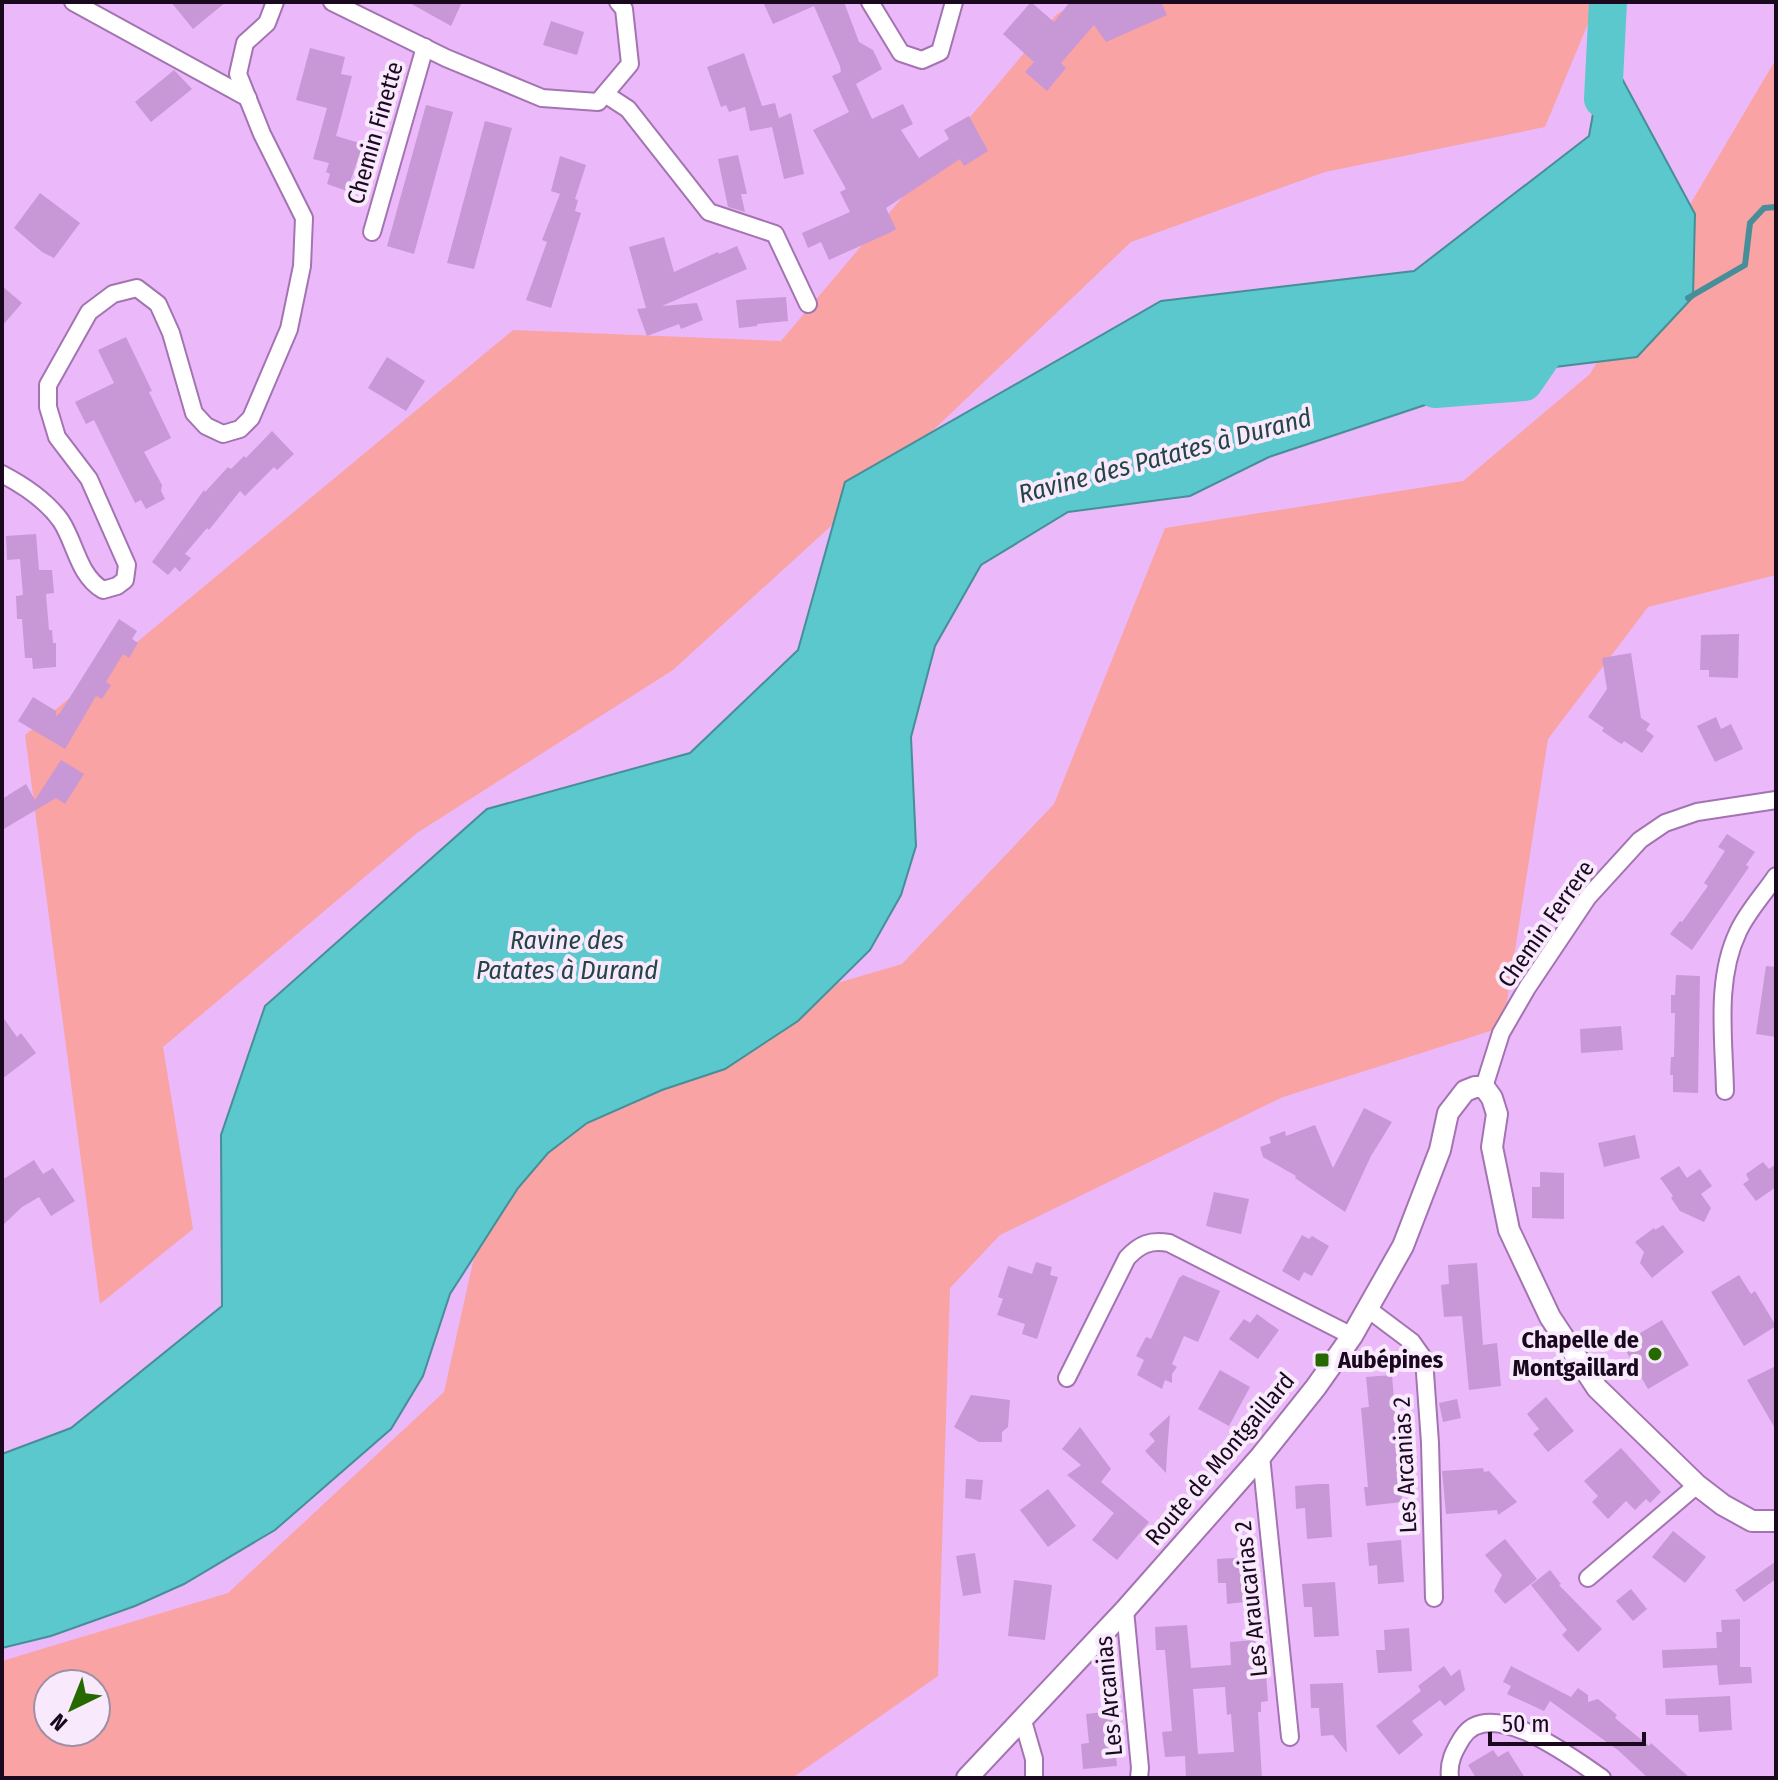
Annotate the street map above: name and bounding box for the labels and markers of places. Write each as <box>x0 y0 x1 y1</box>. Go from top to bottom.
place label: Chapelle de Montgaillard <box>1513 1326 1639 1382</box>
marker: Chapelle de Montgaillard <box>1646 1345 1664 1363</box>
place label: Aubépines <box>1337 1346 1444 1374</box>
marker: Aubépines <box>1313 1351 1331 1369</box>

